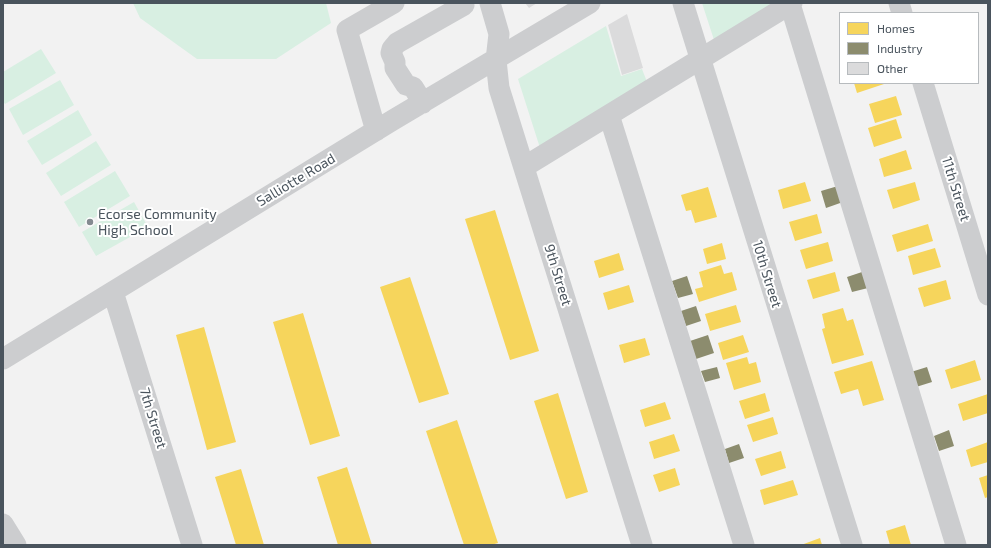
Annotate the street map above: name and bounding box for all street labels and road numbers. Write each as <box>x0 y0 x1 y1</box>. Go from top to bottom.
street label: Salliotte Road <box>254 150 338 210</box>
street label: 11th Street <box>938 155 974 223</box>
street label: 10th Street <box>749 238 785 310</box>
street label: 9th Street <box>541 242 575 308</box>
street label: 7th Street <box>136 386 170 450</box>

